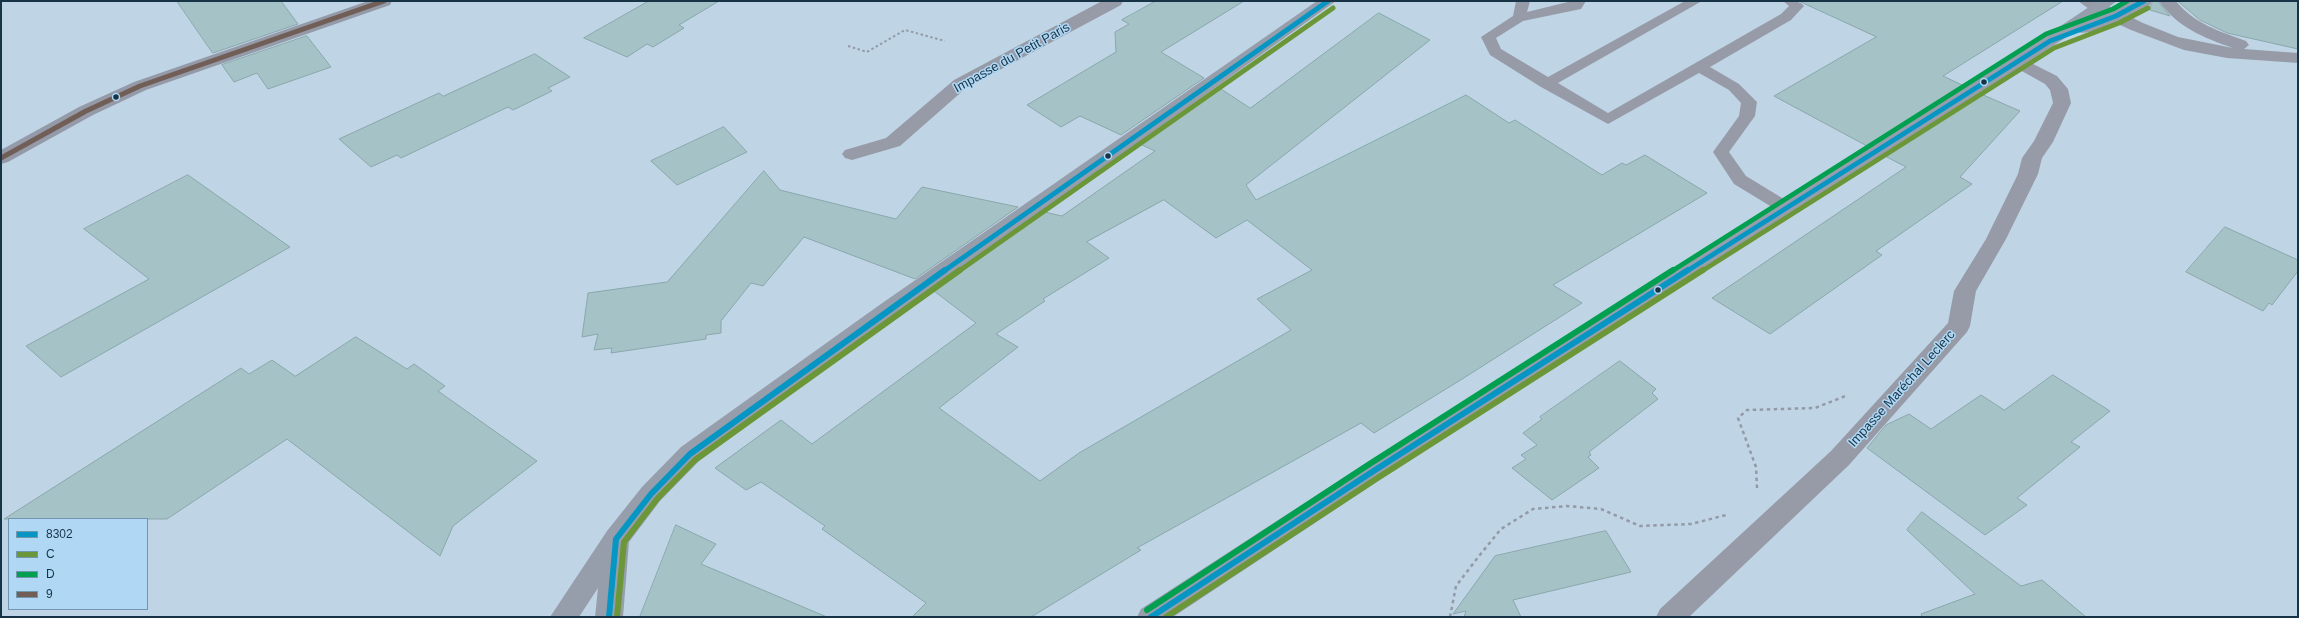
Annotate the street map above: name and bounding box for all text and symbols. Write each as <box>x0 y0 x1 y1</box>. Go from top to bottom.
street label: Impasse du Petit Paris <box>951 20 1073 96</box>
unlabelled marker <box>1979 77 1989 87</box>
unlabelled marker <box>111 92 121 102</box>
unlabelled marker <box>1103 151 1113 161</box>
unlabelled marker <box>1653 285 1663 295</box>
street label: Impasse Maréchal Leclerc <box>1845 327 1959 451</box>
legend <box>8 518 148 610</box>
text: 8302 <box>46 527 73 541</box>
text: C <box>46 547 55 561</box>
text: D <box>46 567 55 581</box>
text: 9 <box>46 587 53 601</box>

